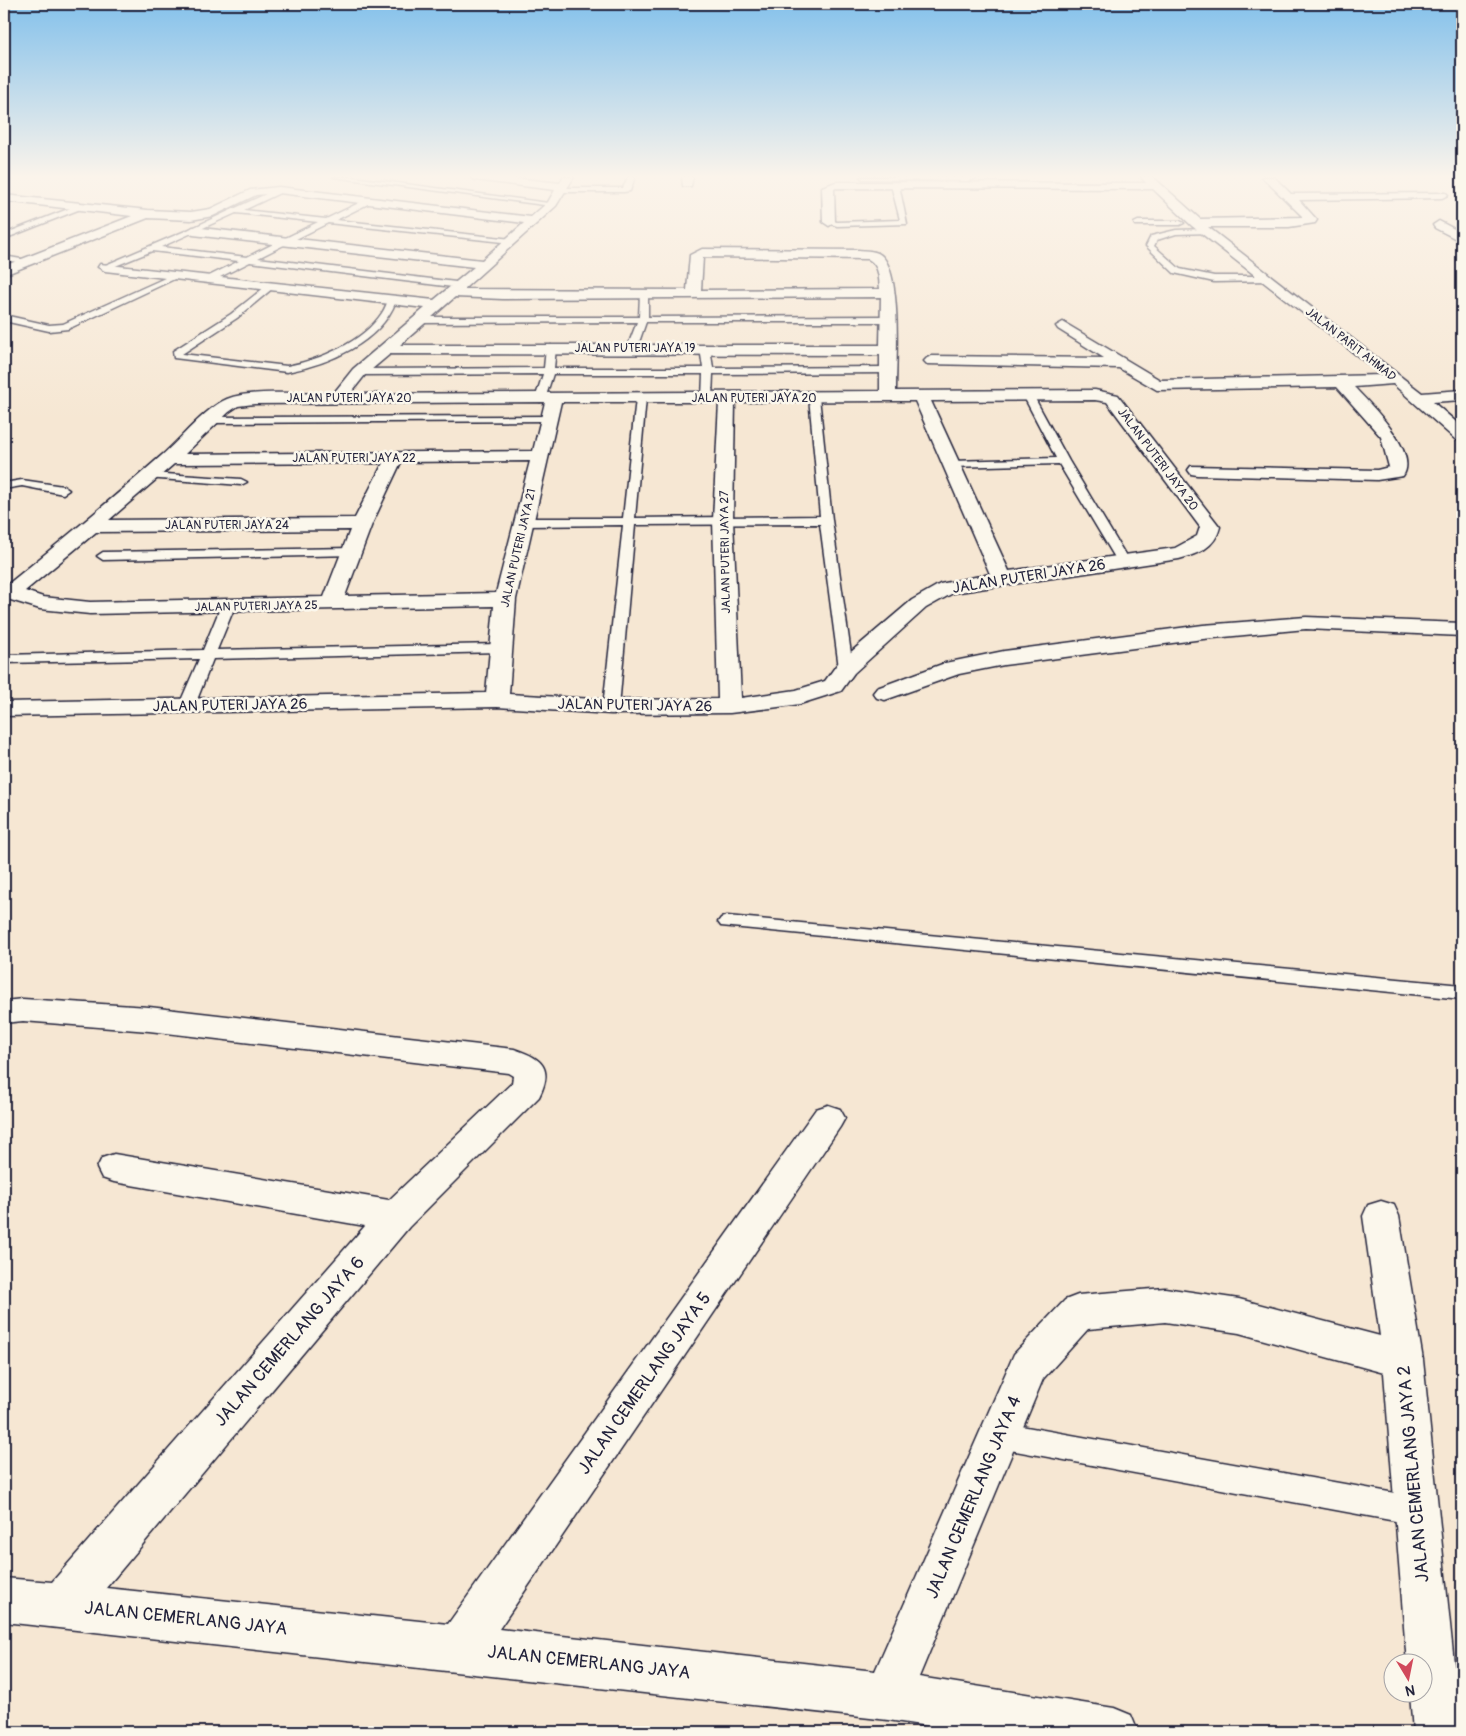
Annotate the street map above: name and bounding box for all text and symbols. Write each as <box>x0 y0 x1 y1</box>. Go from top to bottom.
street label: JALAN PARIT AHMAD <box>1302 304 1399 385</box>
street label: JALAN PUTERI JAYA 19 <box>575 341 696 356</box>
street label: JALAN PUTERI JAYA 20 <box>286 391 412 406</box>
street label: JALAN PUTERI JAYA 20 <box>691 391 817 406</box>
street label: JALAN PUTERI JAYA 20 <box>1114 405 1201 514</box>
street label: JALAN PUTERI JAYA 22 <box>292 451 416 466</box>
street label: JALAN PUTERI JAYA 21 <box>498 487 539 609</box>
street label: JALAN PUTERI JAYA 27 <box>717 490 734 614</box>
street label: JALAN PUTERI JAYA 24 <box>165 518 289 533</box>
street label: JALAN PUTERI JAYA 26 <box>951 555 1107 598</box>
street label: JALAN PUTERI JAYA 25 <box>194 598 318 615</box>
street label: JALAN PUTERI JAYA 26 <box>152 695 308 716</box>
street label: JALAN PUTERI JAYA 26 <box>557 695 713 716</box>
street label: JALAN CEMERLANG JAYA 6 <box>209 1251 370 1431</box>
street label: JALAN CEMERLANG JAYA 5 <box>573 1288 716 1479</box>
street label: JALAN CEMERLANG JAYA 2 <box>1393 1365 1434 1583</box>
street label: JALAN CEMERLANG JAYA 4 <box>920 1392 1027 1602</box>
street label: JALAN CEMERLANG JAYA <box>83 1596 289 1641</box>
street label: JALAN CEMERLANG JAYA <box>486 1640 692 1685</box>
north arrow <box>1384 1654 1434 1704</box>
text: N <box>1404 1681 1416 1700</box>

